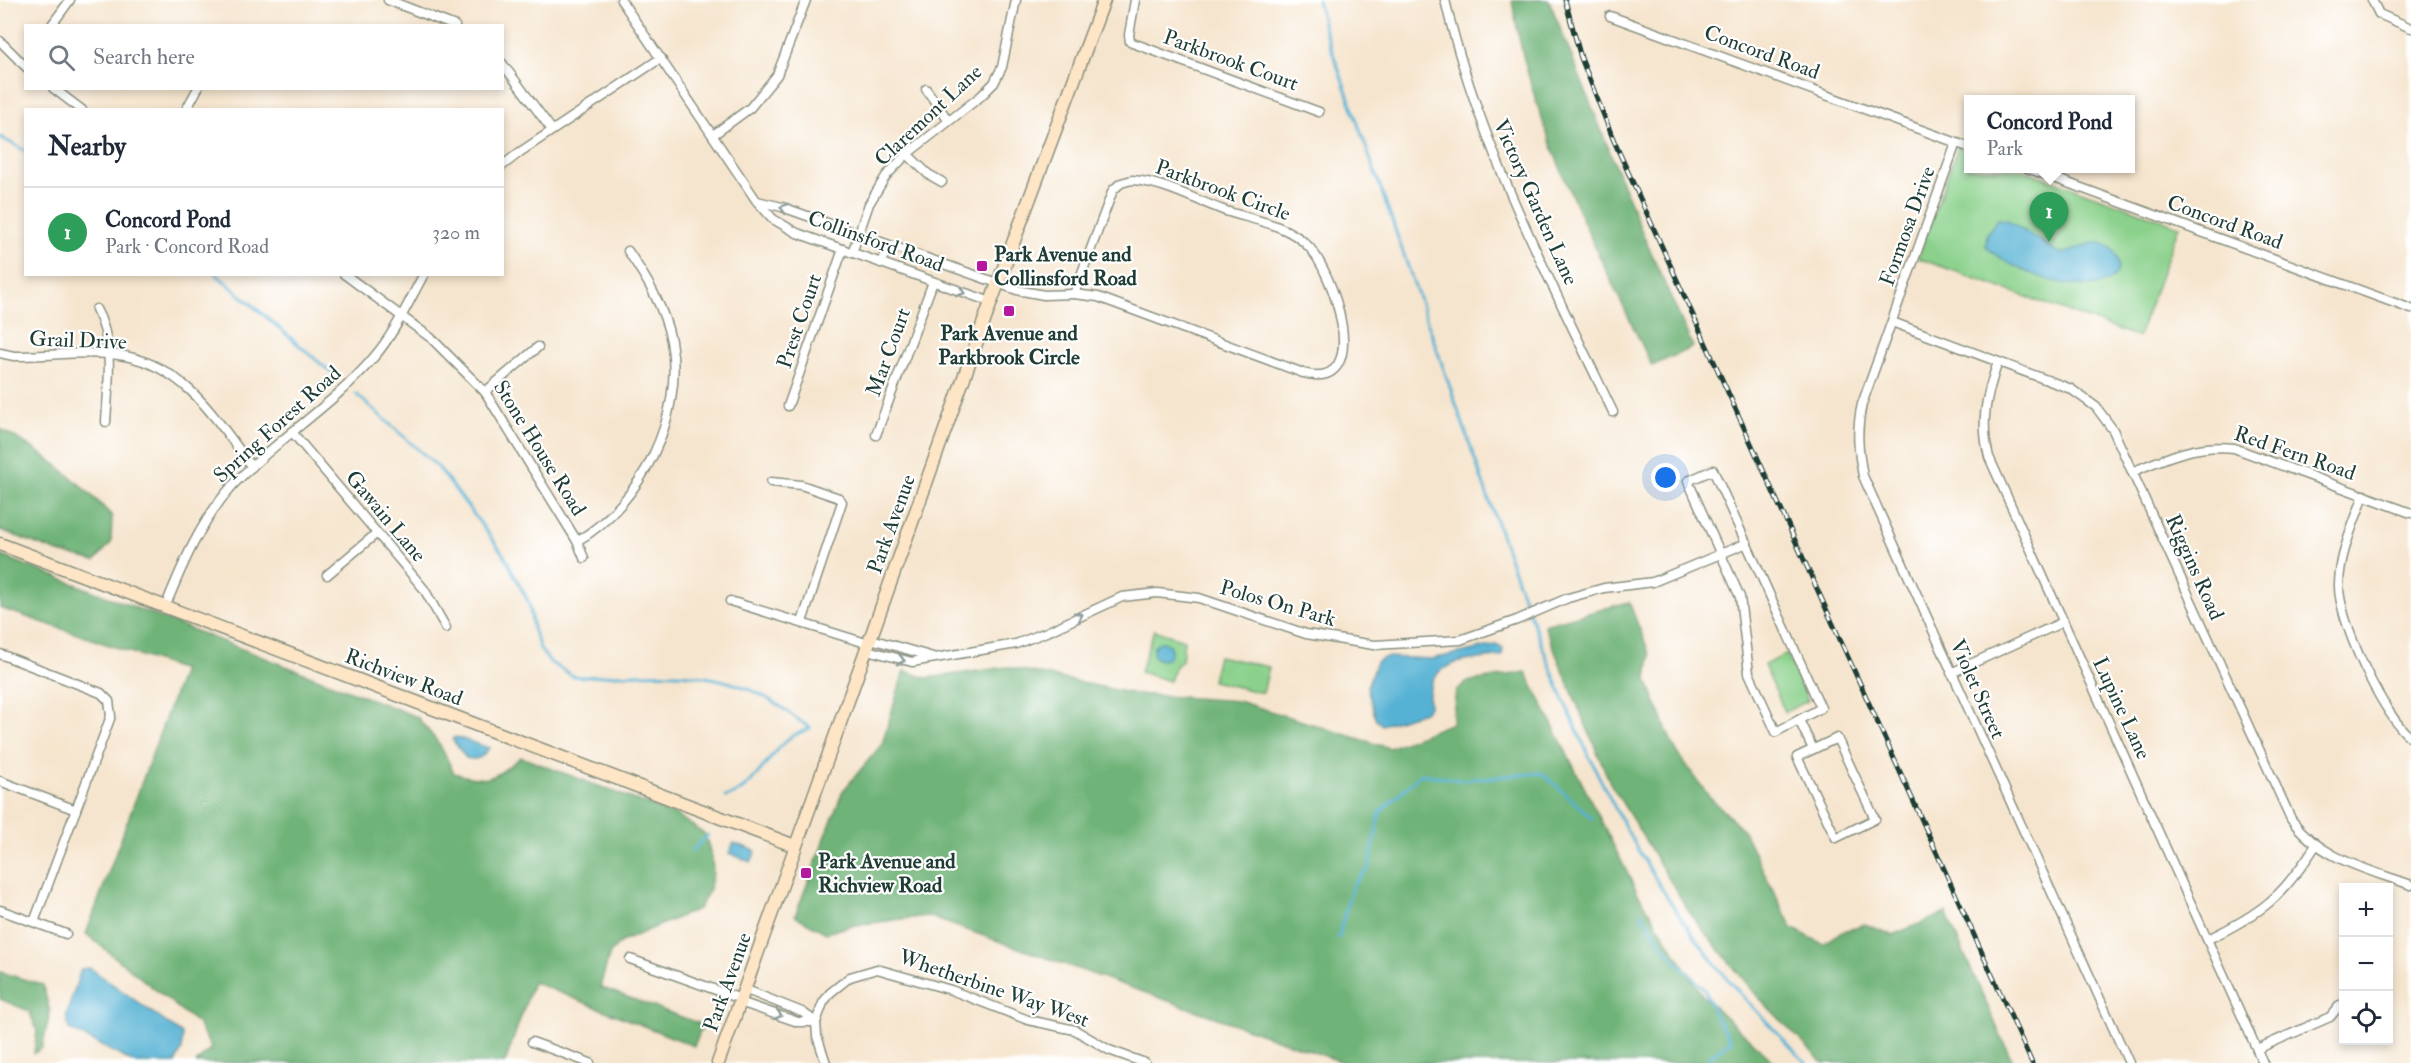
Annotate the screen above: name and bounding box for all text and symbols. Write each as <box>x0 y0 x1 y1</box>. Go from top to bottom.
street label: Concord Road <box>1700 19 1824 86</box>
search box <box>24 24 504 90</box>
street label: Parkbrook Court <box>1160 24 1302 97</box>
icon: search <box>45 41 78 74</box>
text: Search here <box>93 43 195 71</box>
street label: Claremont Lane <box>869 58 988 172</box>
popup <box>1964 95 2135 173</box>
text: Concord Pond <box>1987 108 2112 136</box>
street label: Victory Garden Lane <box>1487 115 1584 290</box>
text: Nearby <box>48 131 126 163</box>
text: Park <box>1987 136 2023 161</box>
street label: Parkbrook Circle <box>1152 154 1294 227</box>
street label: Formosa Drive <box>1873 163 1942 290</box>
street label: Concord Road <box>2163 189 2287 256</box>
pin: 1 <box>2030 192 2068 242</box>
one-way arrow <box>779 203 790 215</box>
street label: Collinsford Road <box>804 204 948 279</box>
text: Concord Pond <box>105 206 231 234</box>
text: 1 <box>64 220 71 245</box>
text: 320 m <box>432 220 480 245</box>
text: Park · Concord Road <box>105 234 269 259</box>
place label: Park Avenue and Collinsford Road <box>994 241 1138 292</box>
marker: Park Avenue and Collinsford Road <box>975 259 989 273</box>
street label: Prest Court <box>771 270 828 372</box>
one-way arrow <box>955 284 966 297</box>
street label: Mar Court <box>860 304 917 400</box>
marker: Park Avenue and Parkbrook Circle <box>1002 304 1016 318</box>
place label: Park Avenue and Parkbrook Circle <box>938 320 1080 371</box>
street label: Grail Drive <box>29 325 127 356</box>
street label: Spring Forest Road <box>208 359 347 489</box>
street label: Stone House Road <box>487 375 592 522</box>
street label: Red Fern Road <box>2230 420 2360 487</box>
your location <box>1651 463 1680 492</box>
street label: Gawain Lane <box>339 465 432 568</box>
street label: Park Avenue <box>861 471 922 577</box>
street label: Riggins Road <box>2159 510 2230 625</box>
street label: Polos On Park <box>1217 574 1339 633</box>
one-way arrow <box>1073 612 1084 624</box>
street label: Violet Street <box>1944 635 2012 743</box>
street label: Richview Road <box>341 643 467 713</box>
one-way arrow <box>896 652 906 665</box>
street label: Lupine Lane <box>2086 653 2157 764</box>
place label: Park Avenue and Richview Road <box>818 848 956 899</box>
marker: Park Avenue and Richview Road <box>799 866 813 880</box>
map controls <box>2339 883 2393 1045</box>
button: + <box>2339 883 2393 937</box>
street label: Park Avenue <box>697 929 758 1035</box>
button: − <box>2339 937 2393 991</box>
street label: Whetherbine Way West <box>894 943 1093 1034</box>
button: locate <box>2339 991 2393 1045</box>
one-way arrow <box>772 1007 782 1020</box>

